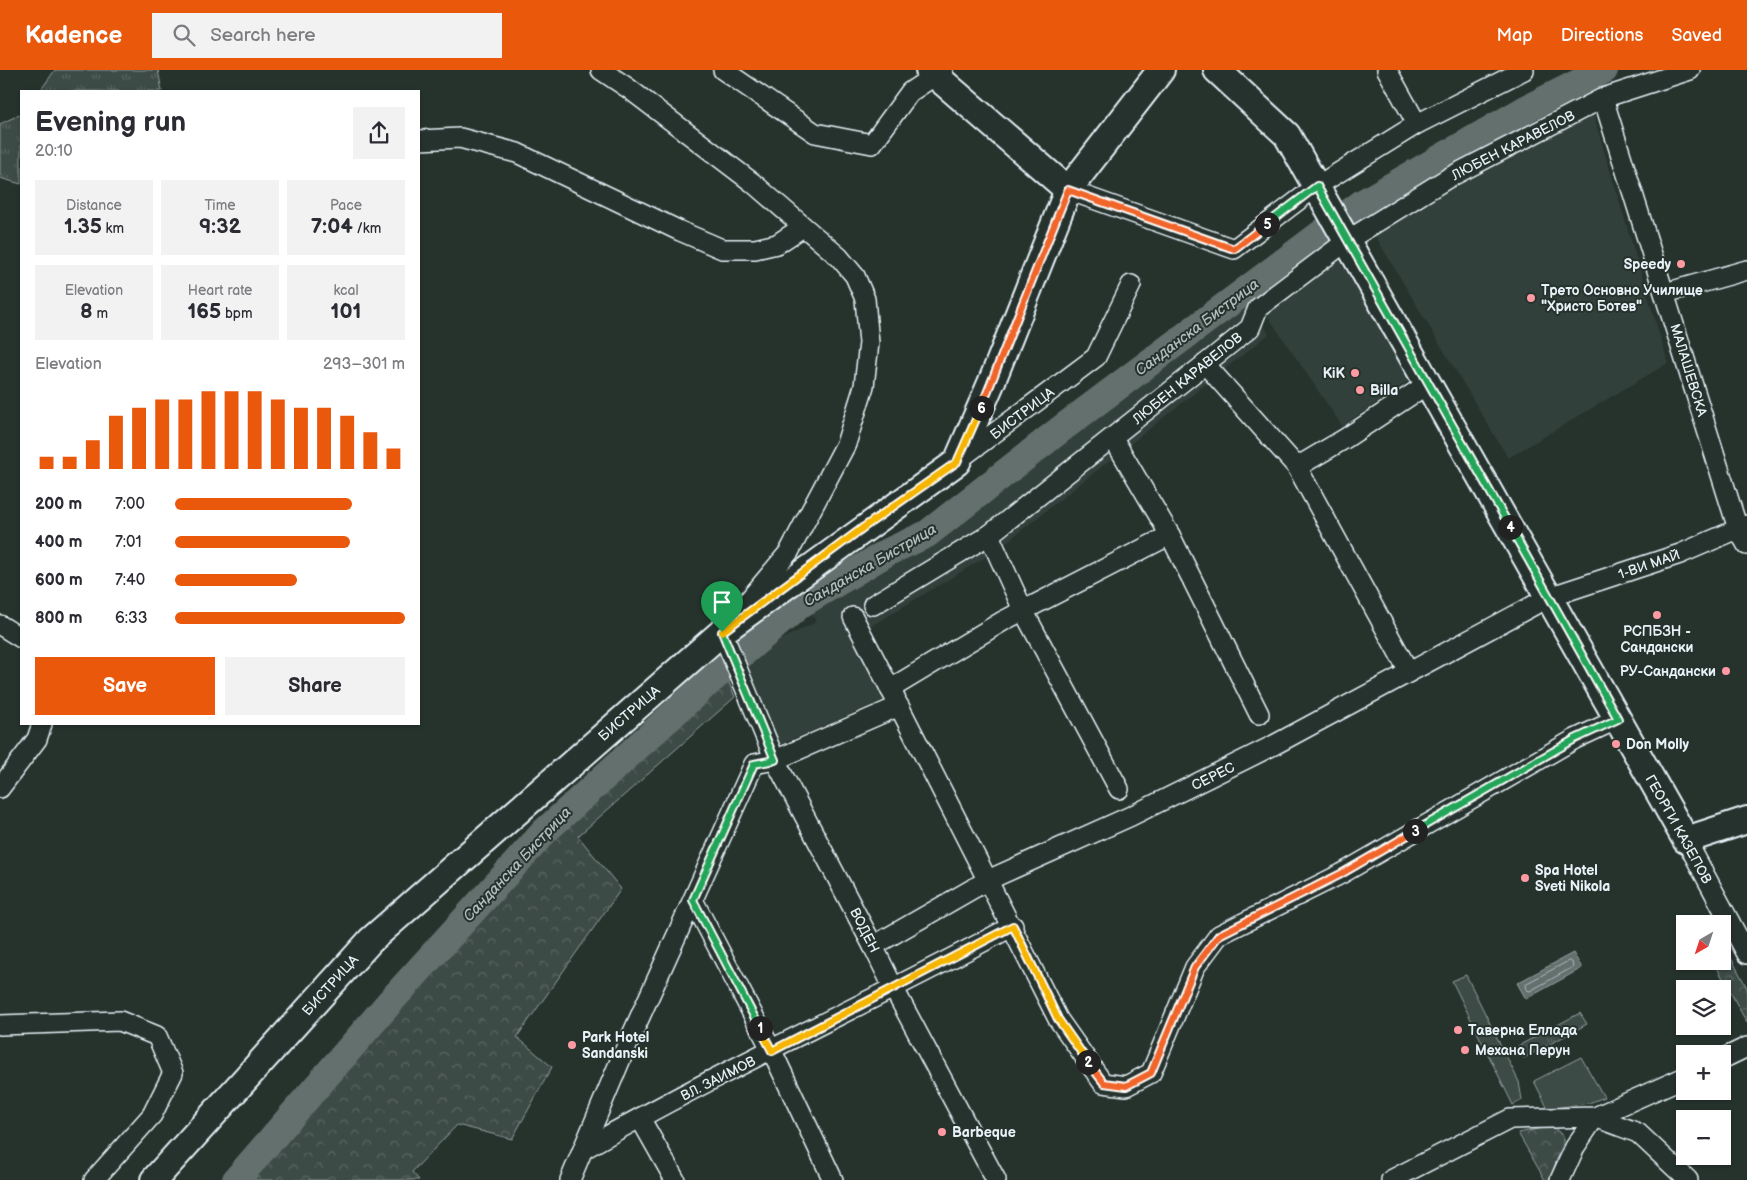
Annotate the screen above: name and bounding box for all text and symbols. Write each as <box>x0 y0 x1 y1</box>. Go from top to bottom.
search box <box>152 13 502 58</box>
text: Kadence <box>25 21 122 50</box>
icon: search <box>170 21 198 49</box>
text: Search here <box>210 24 316 47</box>
text: Map <box>1497 25 1533 46</box>
text: Directions <box>1561 25 1643 46</box>
text: Saved <box>1671 25 1722 46</box>
text: Evening run <box>35 106 186 139</box>
button: share <box>353 107 405 159</box>
street label: ЛЮБЕН КАРАВЕЛОВ <box>1448 107 1578 184</box>
text: 20:10 <box>35 142 73 161</box>
text: Distance <box>66 197 122 214</box>
text: Time <box>204 197 236 214</box>
text: Pace <box>330 197 362 214</box>
pin: 5 <box>1254 212 1280 236</box>
text: 1.35 <box>64 214 102 239</box>
text: 9:32 <box>199 214 241 239</box>
text: 7:04 <box>311 214 353 239</box>
text: 5 <box>1263 216 1272 233</box>
text: km <box>102 220 124 237</box>
text: /km <box>353 220 381 237</box>
place label: Speedy <box>1624 256 1672 273</box>
marker: Speedy <box>1675 258 1687 270</box>
water label: Санданска Бистрица <box>1132 275 1263 380</box>
text: Elevation <box>65 282 123 299</box>
text: Heart rate <box>188 282 252 299</box>
text: kcal <box>333 282 359 299</box>
place label: Трето Основно Училище "Христо Ботев" <box>1541 282 1703 315</box>
marker: Трето Основно Училище "Христо Ботев" <box>1525 292 1537 304</box>
text: 8 <box>80 299 93 324</box>
text: 165 <box>187 299 221 324</box>
text: 101 <box>331 299 361 324</box>
text: m <box>93 305 108 322</box>
text: bpm <box>221 305 253 322</box>
street label: МАЛАШЕВСКА <box>1666 322 1711 419</box>
street label: ЛЮБЕН КАРАВЕЛОВ <box>1128 329 1246 429</box>
text: Elevation <box>35 355 102 374</box>
text: 293–301 m <box>323 355 405 374</box>
place label: KiK <box>1323 365 1345 382</box>
marker: KiK <box>1349 367 1361 379</box>
place label: Billa <box>1370 382 1398 399</box>
street label: БИСТРИЦА <box>987 383 1058 443</box>
marker: Billa <box>1354 384 1366 396</box>
pin: 6 <box>968 396 994 420</box>
text: 6 <box>977 400 986 417</box>
text: 200 m <box>35 495 82 514</box>
text: 7:00 <box>115 495 145 514</box>
pin: 4 <box>1498 514 1522 540</box>
text: 4 <box>1506 519 1515 536</box>
water label: Санданска Бистрица <box>801 520 940 611</box>
text: 400 m <box>35 533 82 552</box>
text: 7:01 <box>115 533 142 552</box>
street label: 1-ВИ МАЙ <box>1616 546 1682 583</box>
text: 600 m <box>35 571 83 590</box>
text: 7:40 <box>115 571 145 590</box>
pin <box>701 581 743 632</box>
icon: arrive <box>708 588 736 616</box>
text: 800 m <box>35 609 83 628</box>
text: 6:33 <box>115 609 148 628</box>
marker: РСПБЗН - Сандански <box>1651 609 1663 621</box>
place label: РСПБЗН - Сандански <box>1621 623 1693 656</box>
button: Save <box>35 657 215 715</box>
button: Share <box>225 657 405 715</box>
place label: РУ-Сандански <box>1620 663 1716 680</box>
marker: РУ-Сандански <box>1720 665 1732 677</box>
street label: БИСТРИЦА <box>595 682 664 745</box>
place label: Don Molly <box>1626 736 1689 753</box>
marker: Don Molly <box>1610 738 1622 750</box>
street label: СЕРЕС <box>1189 758 1238 794</box>
street label: ГЕОРГИ КАЗЕПОВ <box>1642 772 1716 887</box>
water label: Санданска Бистрица <box>459 803 576 926</box>
pin: 3 <box>1402 818 1428 844</box>
text: 3 <box>1411 823 1420 840</box>
place label: Spa Hotel Sveti Nikola <box>1535 862 1610 895</box>
marker: Spa Hotel Sveti Nikola <box>1519 872 1531 884</box>
street label: ВОДЕН <box>846 905 883 955</box>
north arrow <box>1676 915 1731 970</box>
map controls <box>1676 915 1731 1165</box>
street label: БИСТРИЦА <box>299 951 362 1019</box>
button: layers <box>1676 980 1731 1035</box>
pin: 1 <box>748 1016 772 1040</box>
text: 1 <box>758 1020 763 1037</box>
place label: Таверна Еллада <box>1468 1022 1578 1039</box>
marker: Таверна Еллада <box>1452 1024 1464 1036</box>
place label: Park Hotel Sandanski <box>582 1029 649 1062</box>
marker: Park Hotel Sandanski <box>566 1039 578 1051</box>
place label: Механа Перун <box>1475 1042 1570 1059</box>
marker: Механа Перун <box>1459 1044 1471 1056</box>
button: + <box>1676 1045 1731 1100</box>
pin: 2 <box>1076 1050 1100 1074</box>
street label: ВЛ. ЗАИМОВ <box>678 1052 759 1105</box>
text: 2 <box>1084 1054 1093 1071</box>
button: − <box>1676 1110 1731 1165</box>
place label: Barbeque <box>952 1124 1016 1141</box>
marker: Barbeque <box>936 1126 948 1138</box>

